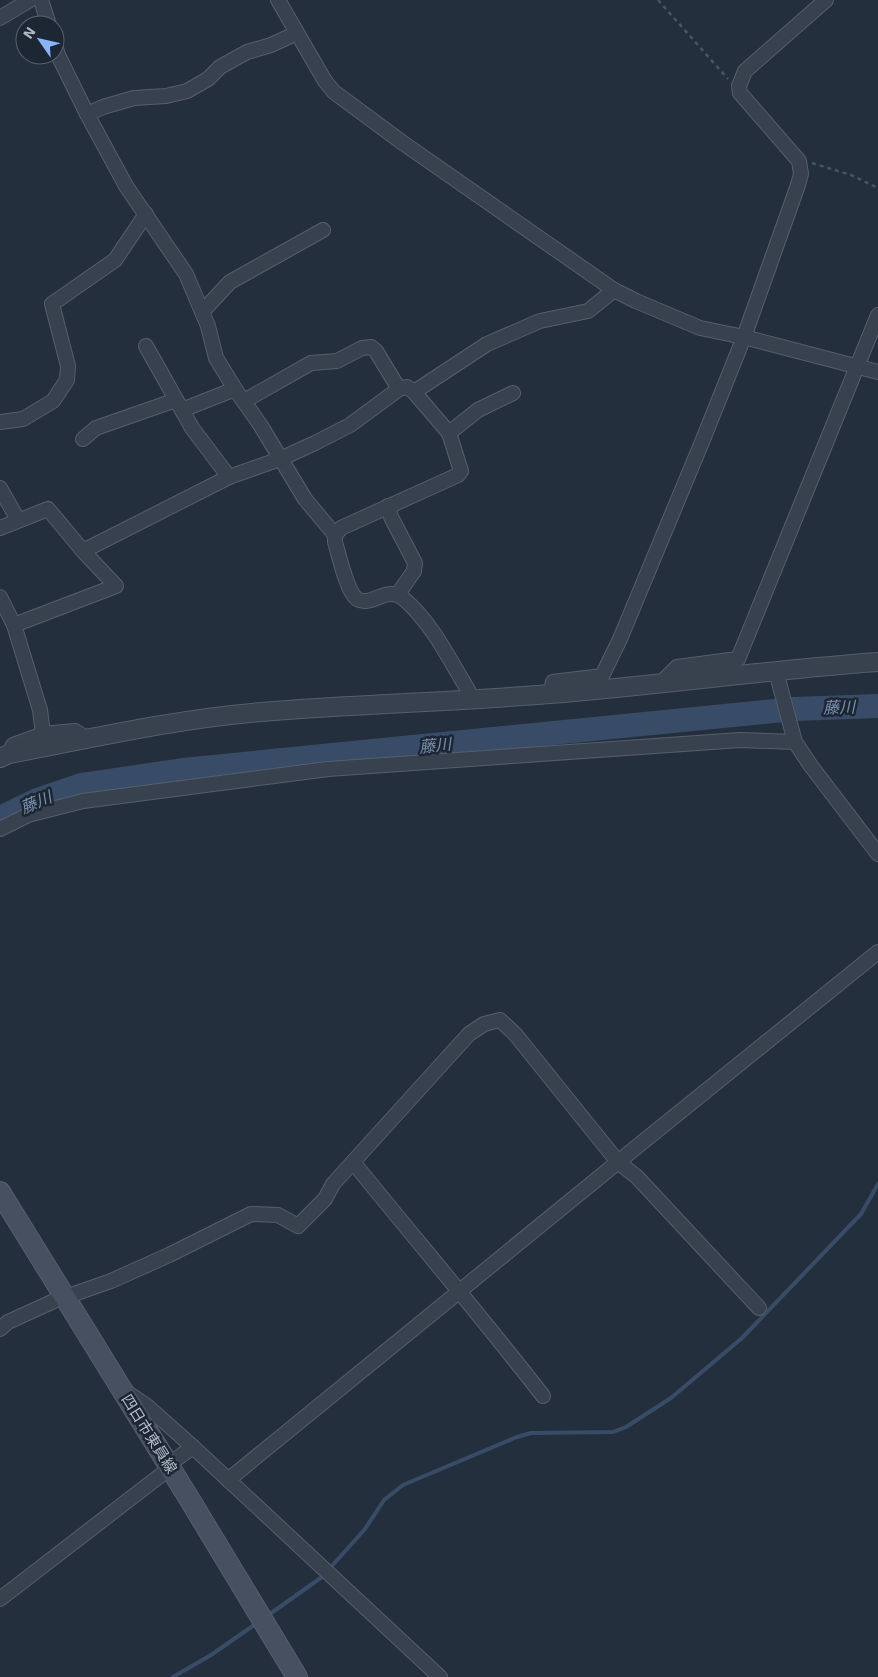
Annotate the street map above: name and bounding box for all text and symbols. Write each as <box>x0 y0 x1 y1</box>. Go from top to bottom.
north arrow <box>15 15 65 65</box>
text: N <box>19 24 39 41</box>
water label: 藤川 <box>823 696 857 717</box>
water label: 藤川 <box>418 733 454 756</box>
water label: 藤川 <box>17 786 56 817</box>
street label: 四日市東員線 <box>118 1391 181 1476</box>

